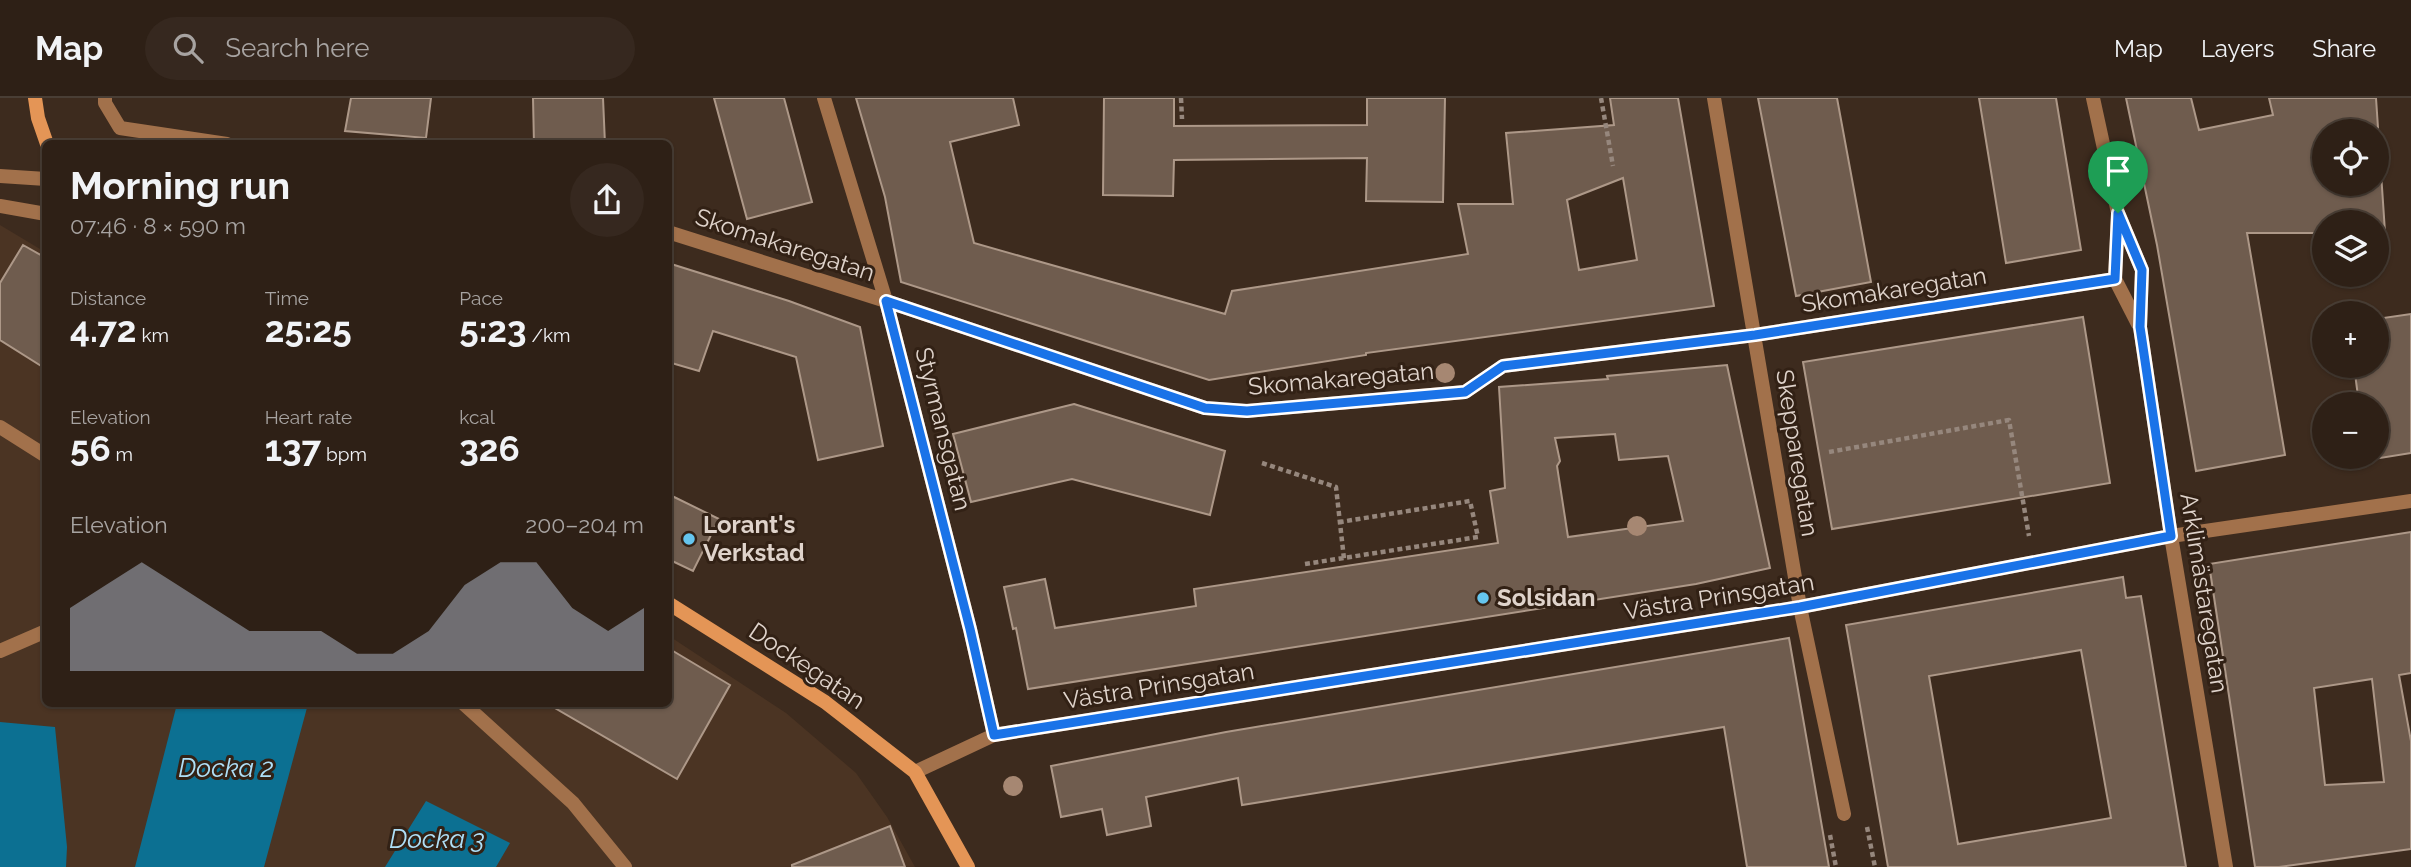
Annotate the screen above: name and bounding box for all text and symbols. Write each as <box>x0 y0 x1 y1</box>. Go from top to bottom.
search box <box>145 17 635 80</box>
text: Map <box>35 29 103 68</box>
icon: search <box>169 29 207 67</box>
text: Search here <box>225 33 370 63</box>
text: Map <box>2114 34 2163 63</box>
text: Layers <box>2201 34 2274 63</box>
text: Share <box>2312 34 2376 63</box>
map controls <box>2312 119 2389 469</box>
button: locate <box>2312 119 2389 196</box>
pin <box>2088 141 2148 213</box>
icon: arrive <box>2099 152 2137 190</box>
text: Morning run <box>70 163 290 208</box>
button: share <box>570 163 644 237</box>
street label: Skomakaregatan <box>692 202 878 287</box>
button: layers <box>2312 210 2389 287</box>
text: 07:46 · 8 × 590 m <box>70 212 246 239</box>
street label: Skomakaregatan <box>1799 261 1988 318</box>
text: Distance <box>70 287 146 309</box>
text: Time <box>265 287 309 309</box>
text: Pace <box>459 287 503 309</box>
button: + <box>2312 301 2389 378</box>
text: 4.72 <box>70 309 137 350</box>
text: 25:25 <box>265 309 352 350</box>
text: 5:23 <box>459 309 527 350</box>
text: km <box>137 324 169 346</box>
text: /km <box>527 324 571 346</box>
street label: Styrmansgatan <box>909 344 978 514</box>
street label: Skomakaregatan <box>1247 356 1435 401</box>
street label: Skepparegatan <box>1770 367 1825 538</box>
button: − <box>2312 392 2389 469</box>
text: Elevation <box>70 406 151 428</box>
text: Heart rate <box>265 406 352 428</box>
text: kcal <box>459 406 495 428</box>
text: 56 <box>70 428 111 469</box>
text: 137 <box>265 428 321 469</box>
text: 326 <box>459 428 520 469</box>
text: m <box>111 443 133 465</box>
text: bpm <box>321 443 367 465</box>
street label: Arklimästaregatan <box>2174 491 2235 695</box>
place label: Lorant's Verkstad <box>703 510 805 567</box>
text: Elevation <box>70 511 168 538</box>
text: 200–204 m <box>525 511 644 538</box>
marker: Lorant's Verkstad <box>681 531 697 547</box>
street label: Västra Prinsgatan <box>1622 567 1816 626</box>
place label: Solsidan <box>1497 583 1596 612</box>
marker: Solsidan <box>1475 590 1491 606</box>
street label: Dockegatan <box>744 616 871 715</box>
street label: Västra Prinsgatan <box>1062 656 1256 715</box>
water label: Docka 2 <box>178 753 274 783</box>
water label: Docka 3 <box>389 824 485 854</box>

